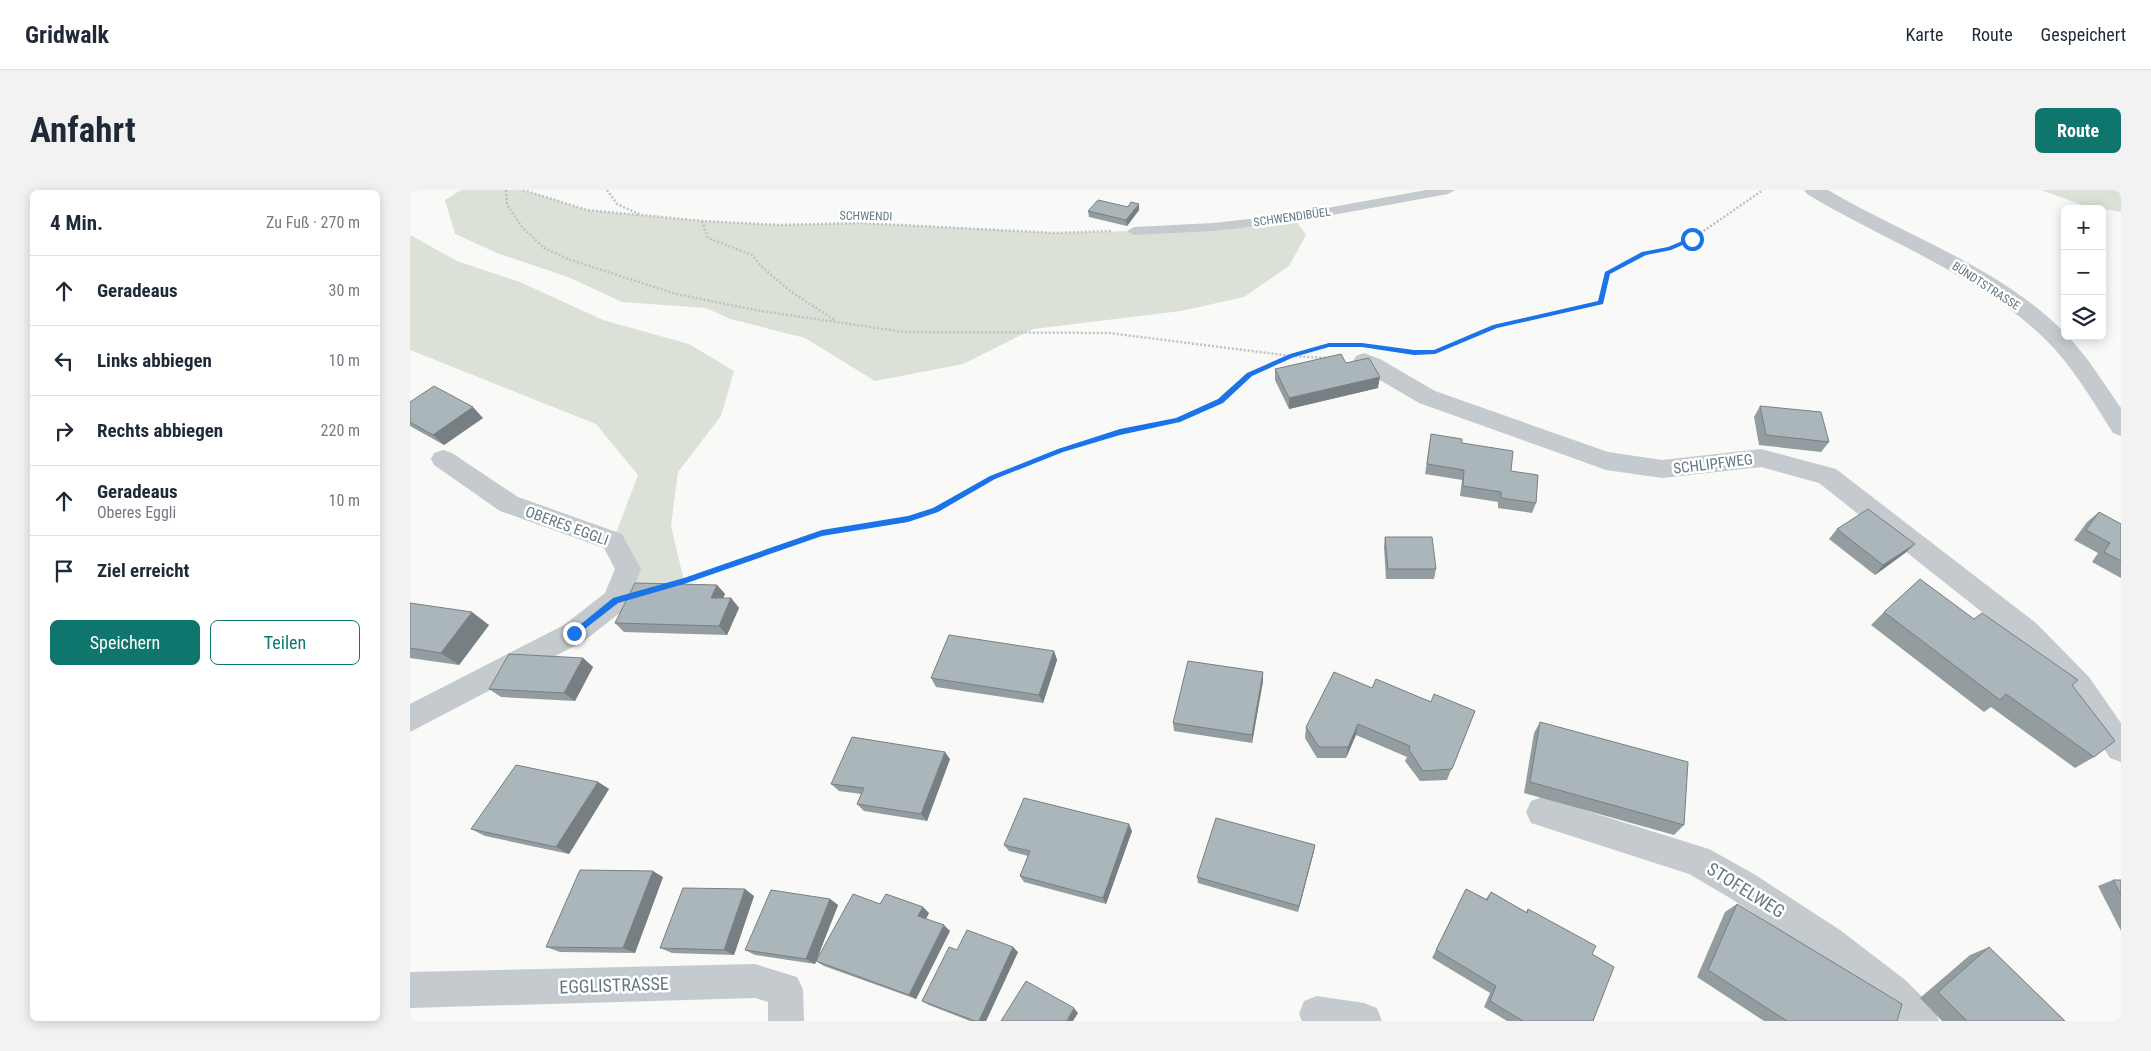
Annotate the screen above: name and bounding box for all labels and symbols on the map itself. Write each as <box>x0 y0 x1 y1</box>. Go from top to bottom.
street label: SCHWENDIBÜEL <box>1252 204 1332 229</box>
street label: SCHWENDI <box>839 209 893 223</box>
route start <box>1681 228 1704 251</box>
street label: BÜNDTSTRASSE <box>1950 258 2023 313</box>
street label: SCHLIPFWEG <box>1672 450 1754 478</box>
street label: OBERES EGGLI <box>523 503 611 549</box>
route end <box>563 622 586 645</box>
street label: STOFELWEG <box>1703 858 1789 922</box>
street label: EGGLISTRASSE <box>559 973 669 997</box>

